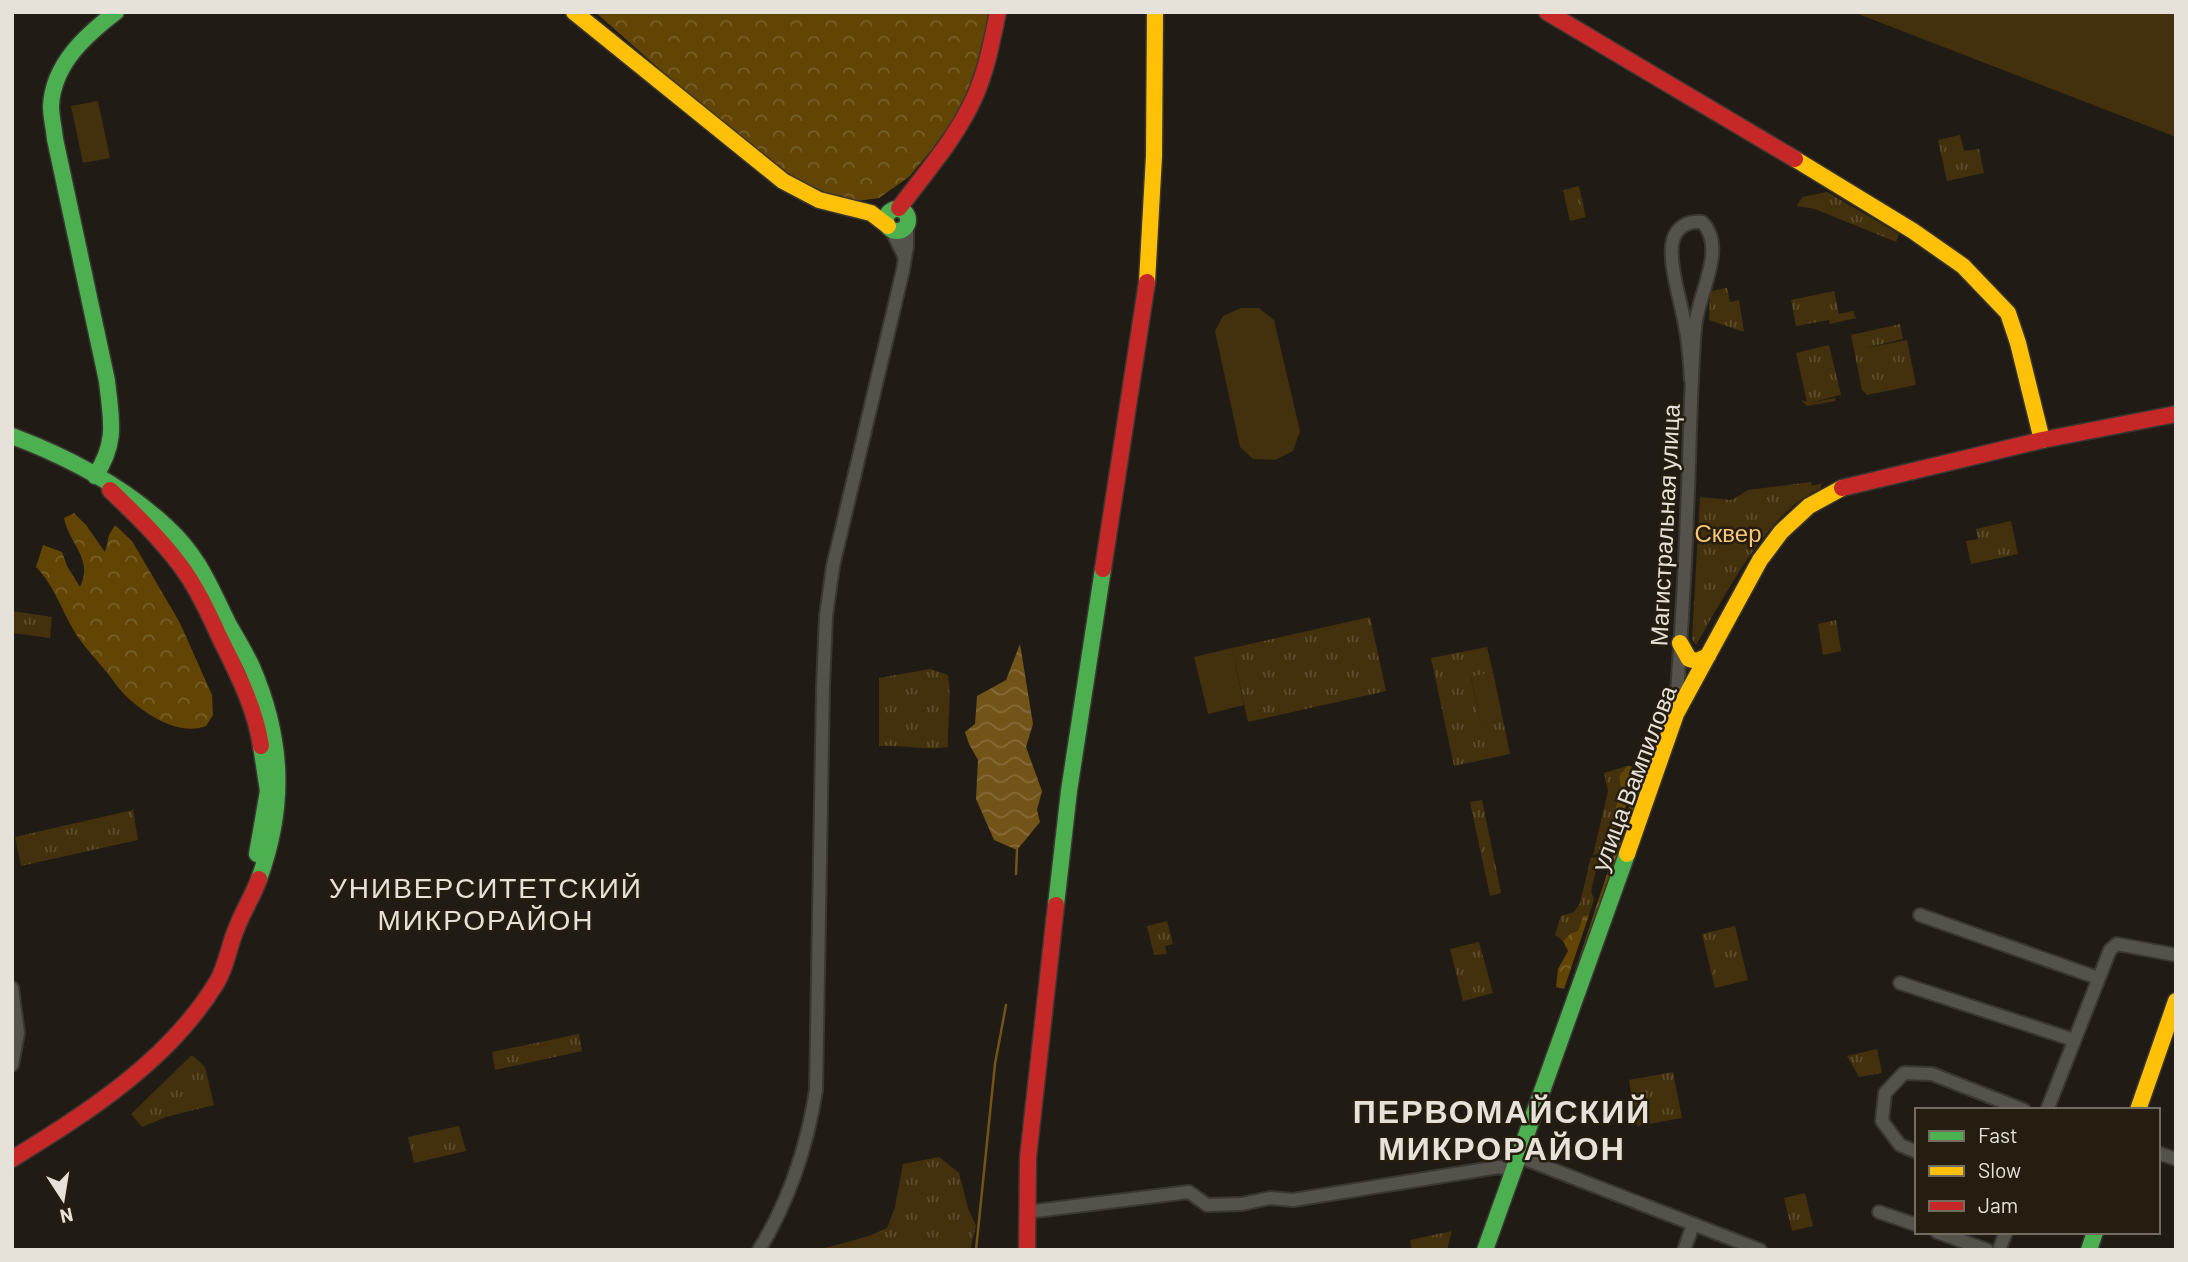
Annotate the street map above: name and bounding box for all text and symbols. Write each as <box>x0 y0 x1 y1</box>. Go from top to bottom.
street label: Магистральная улица <box>1643 403 1685 647</box>
park label: Сквер <box>1694 518 1762 547</box>
street label: улица Вампилова <box>1584 680 1682 875</box>
district label: УНИВЕРСИТЕТСКИЙ МИКРОРАЙОН <box>329 870 643 936</box>
district label: ПЕРВОМАЙСКИЙ МИКРОРАЙОН <box>1353 1091 1651 1166</box>
legend <box>1915 1108 2160 1234</box>
text: Fast <box>1978 1122 2018 1147</box>
text: Slow <box>1978 1157 2021 1182</box>
north arrow <box>28 1164 98 1234</box>
text: Jam <box>1978 1192 2018 1217</box>
text: N <box>58 1204 75 1229</box>

